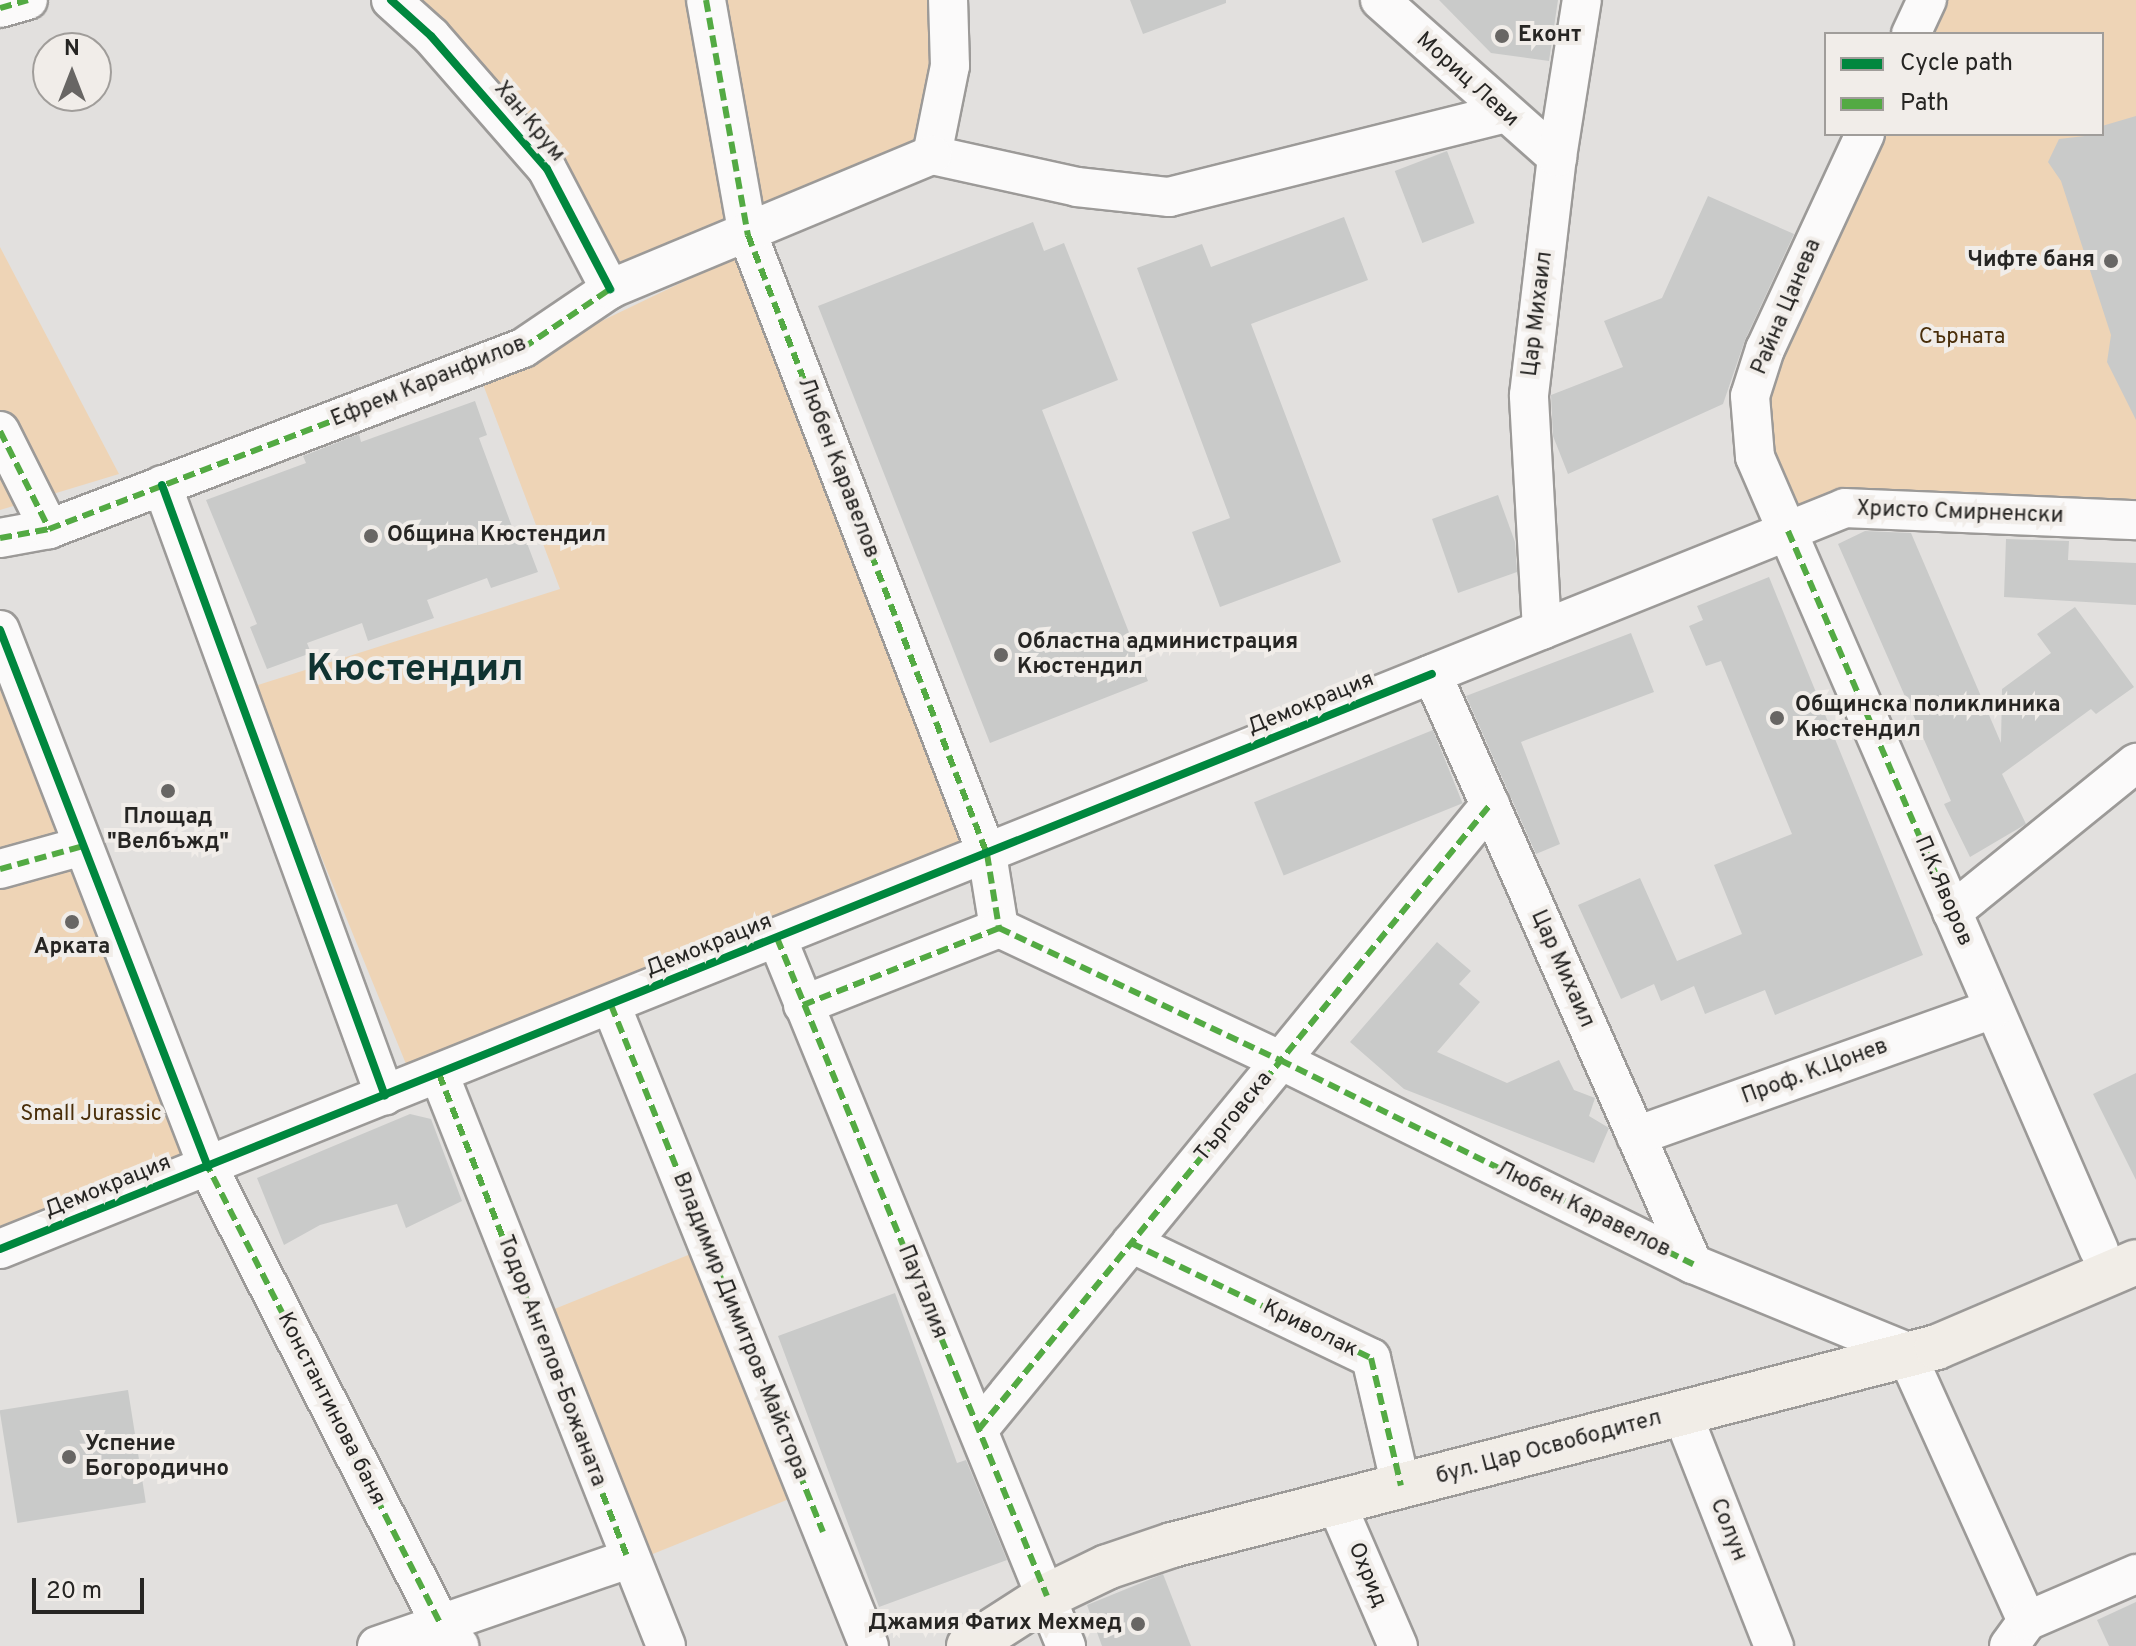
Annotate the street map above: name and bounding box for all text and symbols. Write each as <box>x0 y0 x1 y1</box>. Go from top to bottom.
place label: Еконт <box>1518 23 1581 49</box>
street label: Мориц Леви <box>1410 27 1524 133</box>
marker: Еконт <box>1493 27 1511 45</box>
north arrow <box>32 32 112 112</box>
legend <box>1824 32 2104 136</box>
text: N <box>64 36 80 63</box>
text: Cycle path <box>1900 49 2013 79</box>
street label: Хан Крум <box>488 77 570 167</box>
text: Path <box>1900 89 1949 119</box>
street label: Райна Цанева <box>1747 235 1827 379</box>
place label: Чифте баня <box>1967 248 2095 274</box>
street label: Цар Михаил <box>1517 250 1559 378</box>
marker: Чифте баня <box>2102 252 2120 270</box>
park label: Сърната <box>1919 325 2005 351</box>
street label: Ефрем Каранфилов <box>327 331 531 433</box>
street label: Любен Kаравелов <box>791 374 885 562</box>
street label: Христо Смирненски <box>1856 496 2064 530</box>
place label: Община Кюстендил <box>387 523 606 549</box>
marker: Община Кюстендил <box>362 527 380 545</box>
place label: Областна администрация Кюстендил <box>1017 629 1298 680</box>
marker: Областна администрация Кюстендил <box>992 646 1010 664</box>
district label: Кюстендил <box>306 648 524 694</box>
street label: Демокрация <box>1244 667 1378 741</box>
place label: Общинска поликлиника Кюстендил <box>1795 692 2060 744</box>
marker: Общинска поликлиника Кюстендил <box>1766 707 1788 729</box>
marker: Площад "Велбъжд" <box>159 782 177 800</box>
place label: Площад "Велбъжд" <box>107 804 229 856</box>
street label: П.К.Яворов <box>1908 832 1978 950</box>
street label: Цар Михаил <box>1524 906 1600 1032</box>
street label: Демокрация <box>642 909 776 983</box>
marker: Арката <box>63 913 81 931</box>
place label: Арката <box>34 935 110 961</box>
street label: Проф. К.Цонев <box>1738 1033 1892 1111</box>
street label: Търговска <box>1190 1067 1278 1167</box>
park label: Small Jurassic <box>20 1102 162 1128</box>
street label: Демокрация <box>41 1150 175 1224</box>
street label: Любен Kаравелов <box>1491 1156 1675 1264</box>
street label: Владимир Димитров-Майстора <box>666 1169 814 1483</box>
street label: Тодор Ангелов-Божаната <box>491 1231 611 1491</box>
street label: Пауталия <box>891 1241 953 1343</box>
street label: Криволак <box>1258 1295 1362 1363</box>
street label: Константинова баня <box>271 1308 391 1510</box>
street label: бул. Цар Освободител <box>1433 1405 1665 1491</box>
place label: Успение Богородично <box>85 1431 229 1482</box>
marker: Успение Богородично <box>60 1448 78 1466</box>
street label: Солун <box>1704 1495 1752 1565</box>
street label: Охрид <box>1342 1539 1392 1611</box>
scale bar <box>36 1562 148 1612</box>
text: 20 m <box>46 1577 102 1607</box>
place label: Джамия Фатих Мехмед <box>868 1611 1122 1637</box>
marker: Джамия Фатих Мехмед <box>1129 1615 1147 1633</box>

